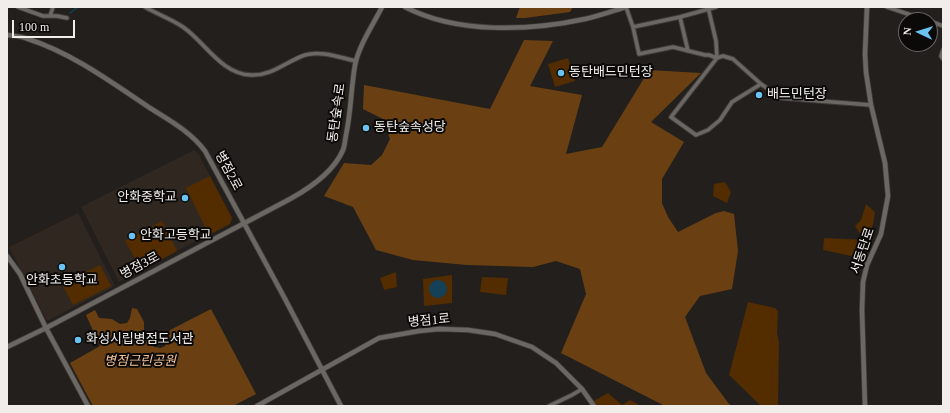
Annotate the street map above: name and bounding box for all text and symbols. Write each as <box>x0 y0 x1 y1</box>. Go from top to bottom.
scale bar <box>14 12 77 38</box>
north arrow <box>898 12 938 52</box>
text: 100 m <box>19 20 49 34</box>
text: N <box>901 27 913 36</box>
place label: 동탄배드민턴장 <box>569 65 653 81</box>
marker: 동탄배드민턴장 <box>556 68 566 78</box>
street label: 동탄숲속로 <box>325 82 349 144</box>
place label: 배드민턴장 <box>767 87 827 103</box>
marker: 배드민턴장 <box>754 90 764 100</box>
place label: 동탄숲속성당 <box>374 120 446 136</box>
marker: 동탄숲속성당 <box>361 123 371 133</box>
street label: 병점2로 <box>211 149 245 193</box>
place label: 안화중학교 <box>117 190 177 206</box>
marker: 안화중학교 <box>180 193 190 203</box>
street label: 서동탄로 <box>848 226 878 276</box>
place label: 안화고등학교 <box>140 228 212 244</box>
marker: 안화고등학교 <box>127 231 137 241</box>
street label: 병점3로 <box>118 249 162 283</box>
marker: 안화초등학교 <box>57 262 67 272</box>
place label: 안화초등학교 <box>26 273 98 289</box>
street label: 병점1로 <box>407 311 451 331</box>
place label: 화성시립병점도서관 <box>86 332 194 348</box>
marker: 화성시립병점도서관 <box>73 335 83 345</box>
park label: 병점근린공원 <box>104 354 176 370</box>

